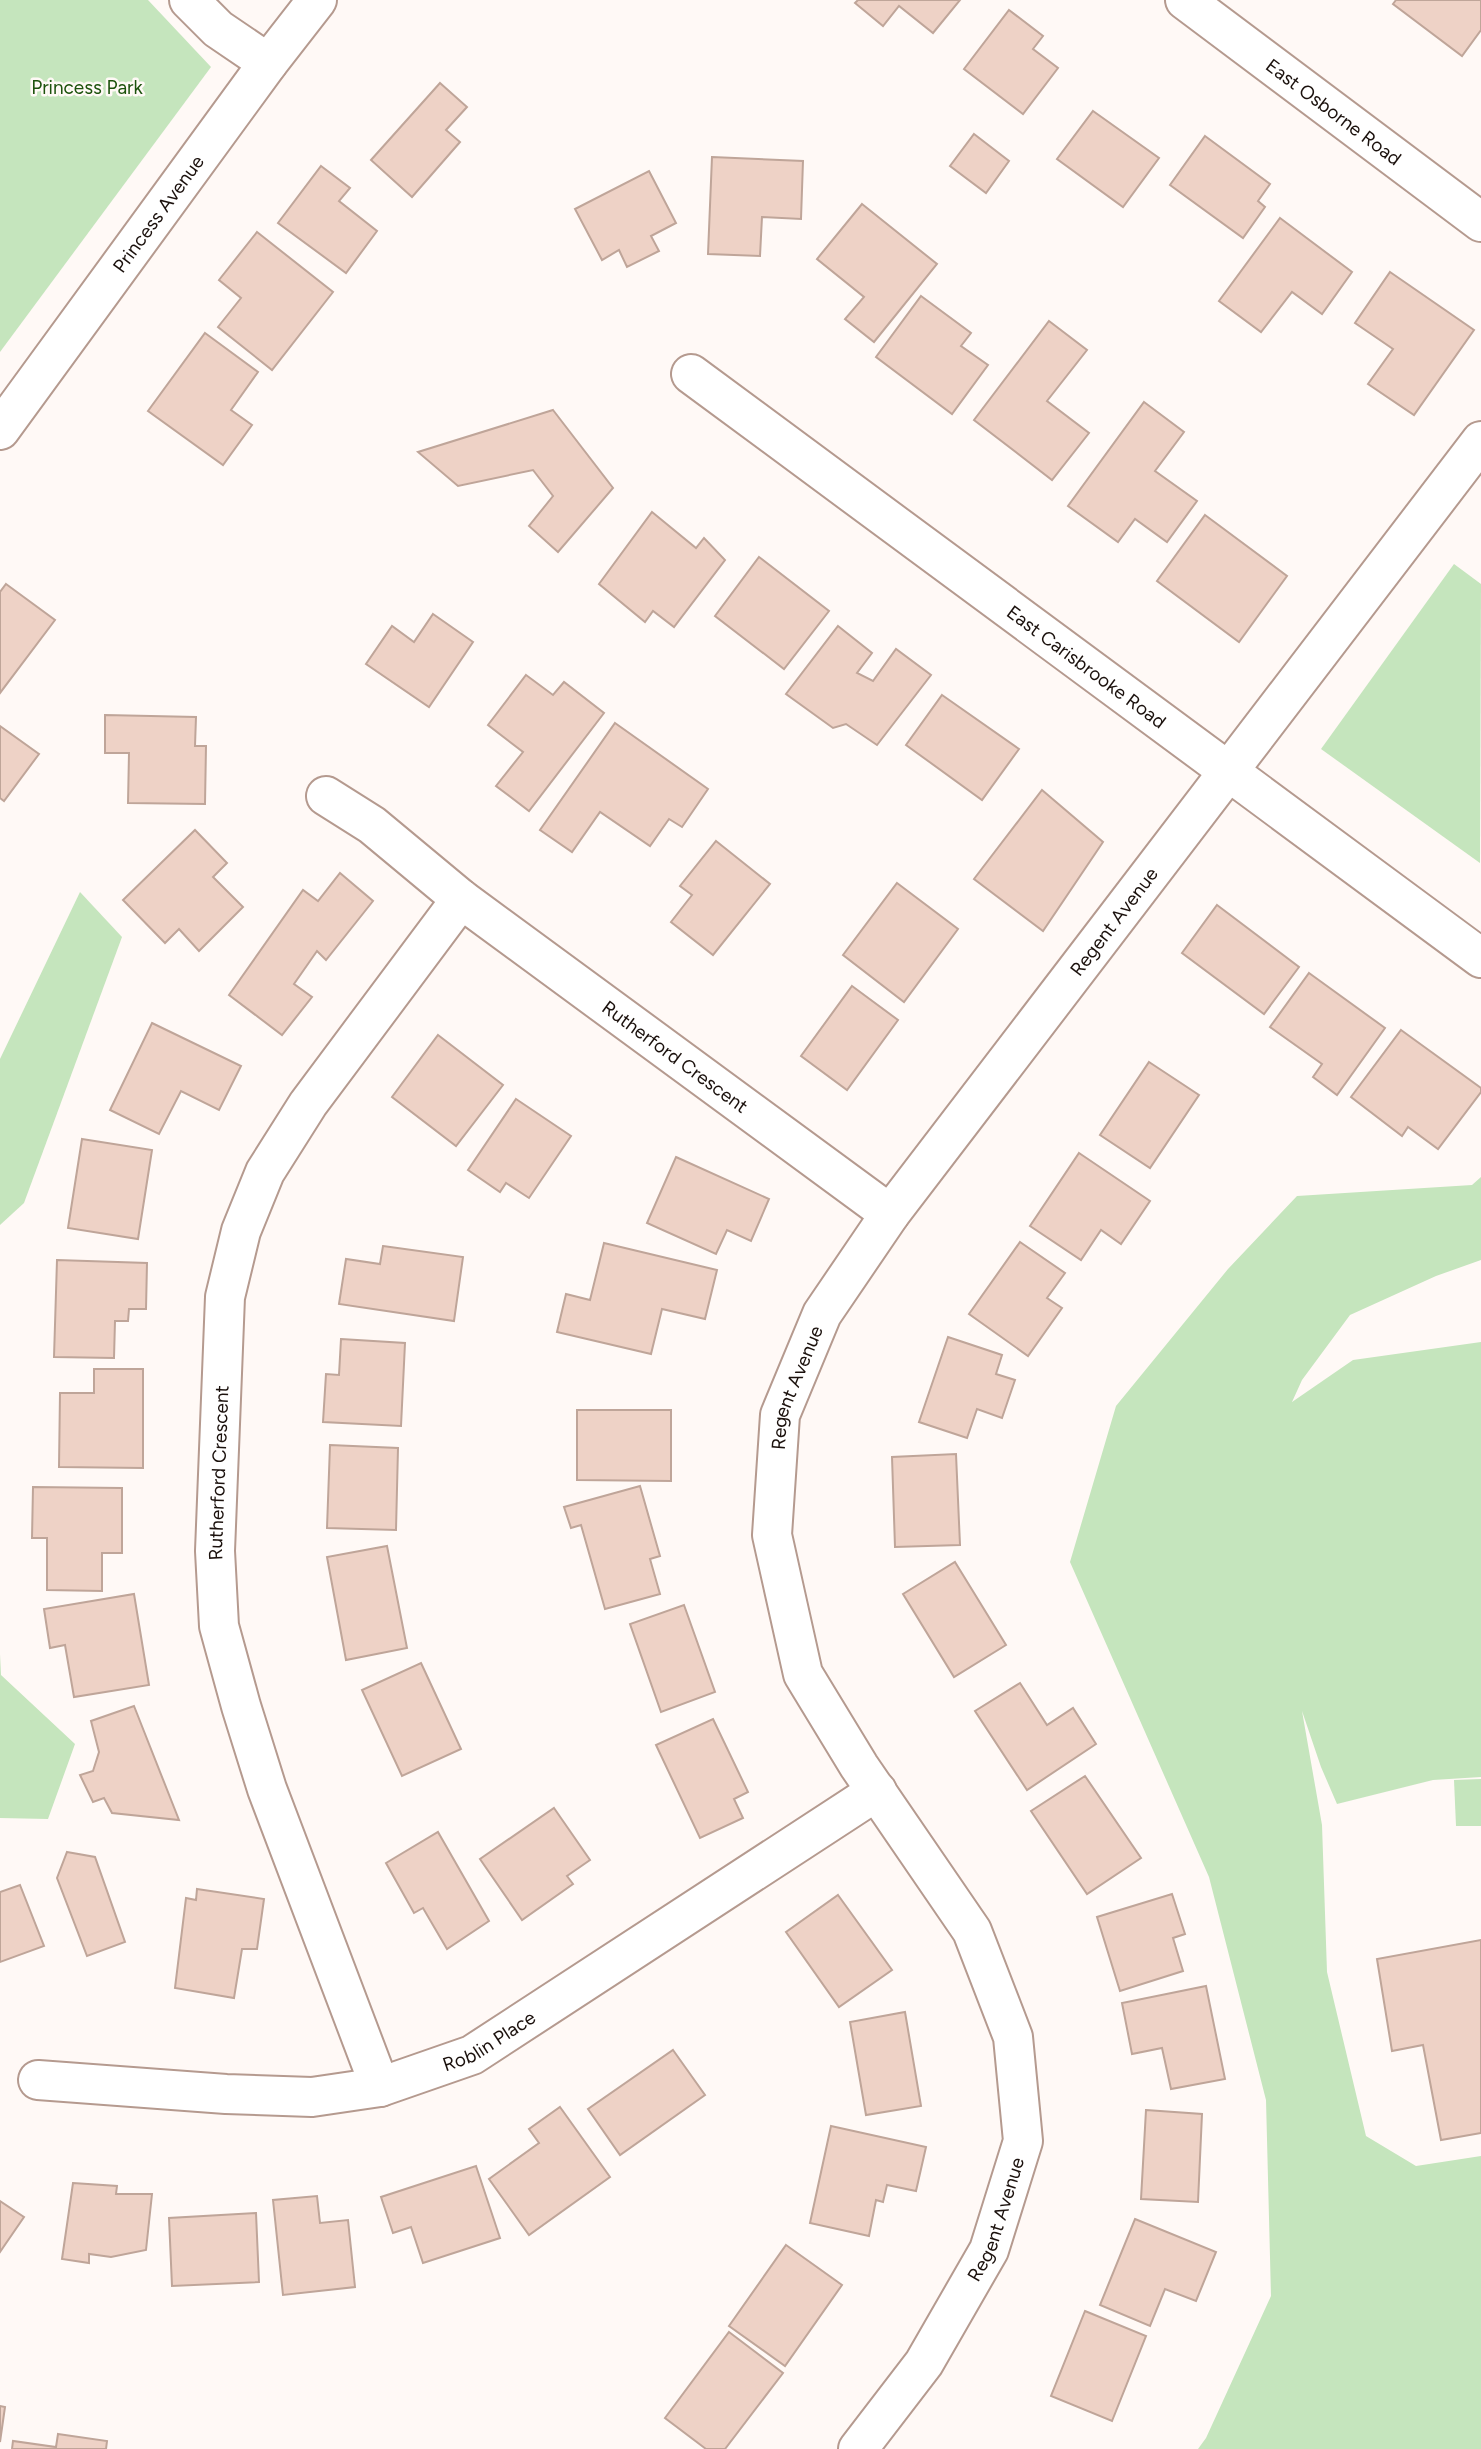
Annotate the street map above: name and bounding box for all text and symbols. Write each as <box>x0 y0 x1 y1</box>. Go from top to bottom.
street label: East Osborne Road <box>1261 54 1406 170</box>
park label: Princess Park <box>31 76 144 99</box>
street label: Princess Avenue <box>108 151 209 277</box>
street label: East Carisbrooke Road <box>1002 600 1171 733</box>
street label: Regent Avenue <box>1065 863 1163 981</box>
street label: Rutherford Crescent <box>598 996 752 1118</box>
street label: Regent Avenue <box>767 1322 828 1450</box>
street label: Rutherford Crescent <box>204 1385 234 1561</box>
street label: Roblin Place <box>440 2006 540 2076</box>
street label: Regent Avenue <box>962 2155 1029 2286</box>

